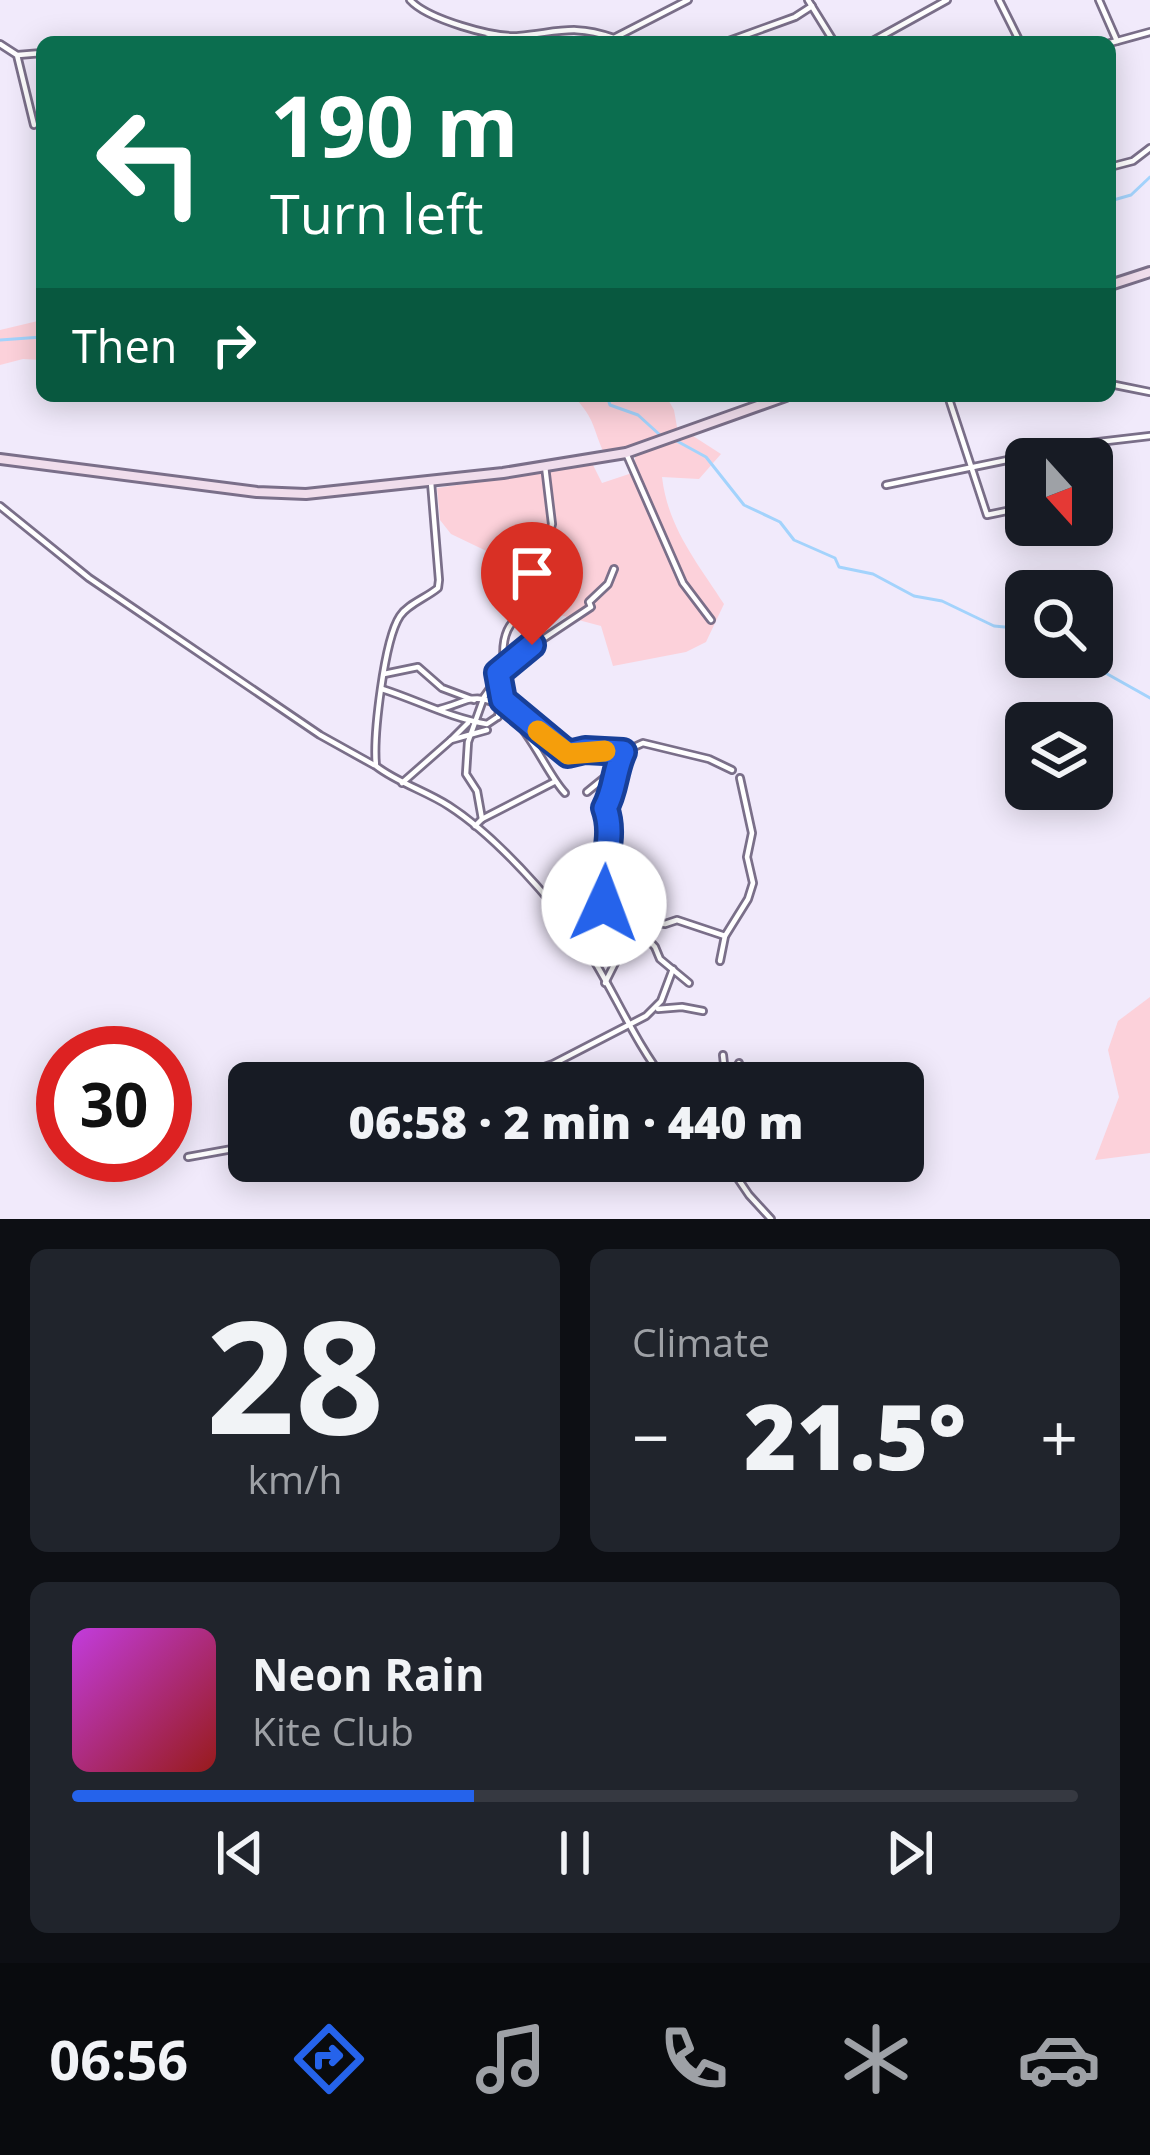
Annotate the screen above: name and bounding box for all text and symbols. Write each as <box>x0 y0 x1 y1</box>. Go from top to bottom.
text: 190 m <box>270 67 518 182</box>
icon: left <box>72 84 228 240</box>
text: Turn left <box>270 176 483 250</box>
icon: right <box>201 312 267 378</box>
text: Then <box>72 315 177 376</box>
north arrow <box>1005 438 1113 546</box>
map controls <box>1005 438 1113 810</box>
pin <box>481 522 583 645</box>
icon: arrive <box>499 540 565 606</box>
button: search <box>1005 570 1113 678</box>
button: layers <box>1005 702 1113 810</box>
position arrow <box>541 841 667 967</box>
speed limit sign: 30 <box>36 1026 192 1182</box>
text: 06:58 · 2 min · 440 m <box>349 1091 803 1152</box>
text: 28 <box>206 1267 384 1480</box>
text: Climate <box>632 1315 770 1368</box>
text: 21.5° <box>744 1374 966 1496</box>
text: − <box>632 1391 670 1481</box>
text: + <box>1040 1391 1078 1481</box>
text: km/h <box>248 1452 342 1505</box>
text: Neon Rain <box>252 1643 485 1704</box>
text: Kite Club <box>252 1704 414 1757</box>
icon: previous <box>207 1820 273 1886</box>
icon: pause <box>542 1820 608 1886</box>
icon: next <box>877 1820 943 1886</box>
icon: directions <box>287 2017 371 2101</box>
icon: music <box>469 2017 553 2101</box>
icon: phone <box>652 2017 736 2101</box>
icon: climate <box>834 2017 918 2101</box>
icon: car <box>1017 2017 1101 2101</box>
text: 06:56 <box>49 2022 188 2096</box>

